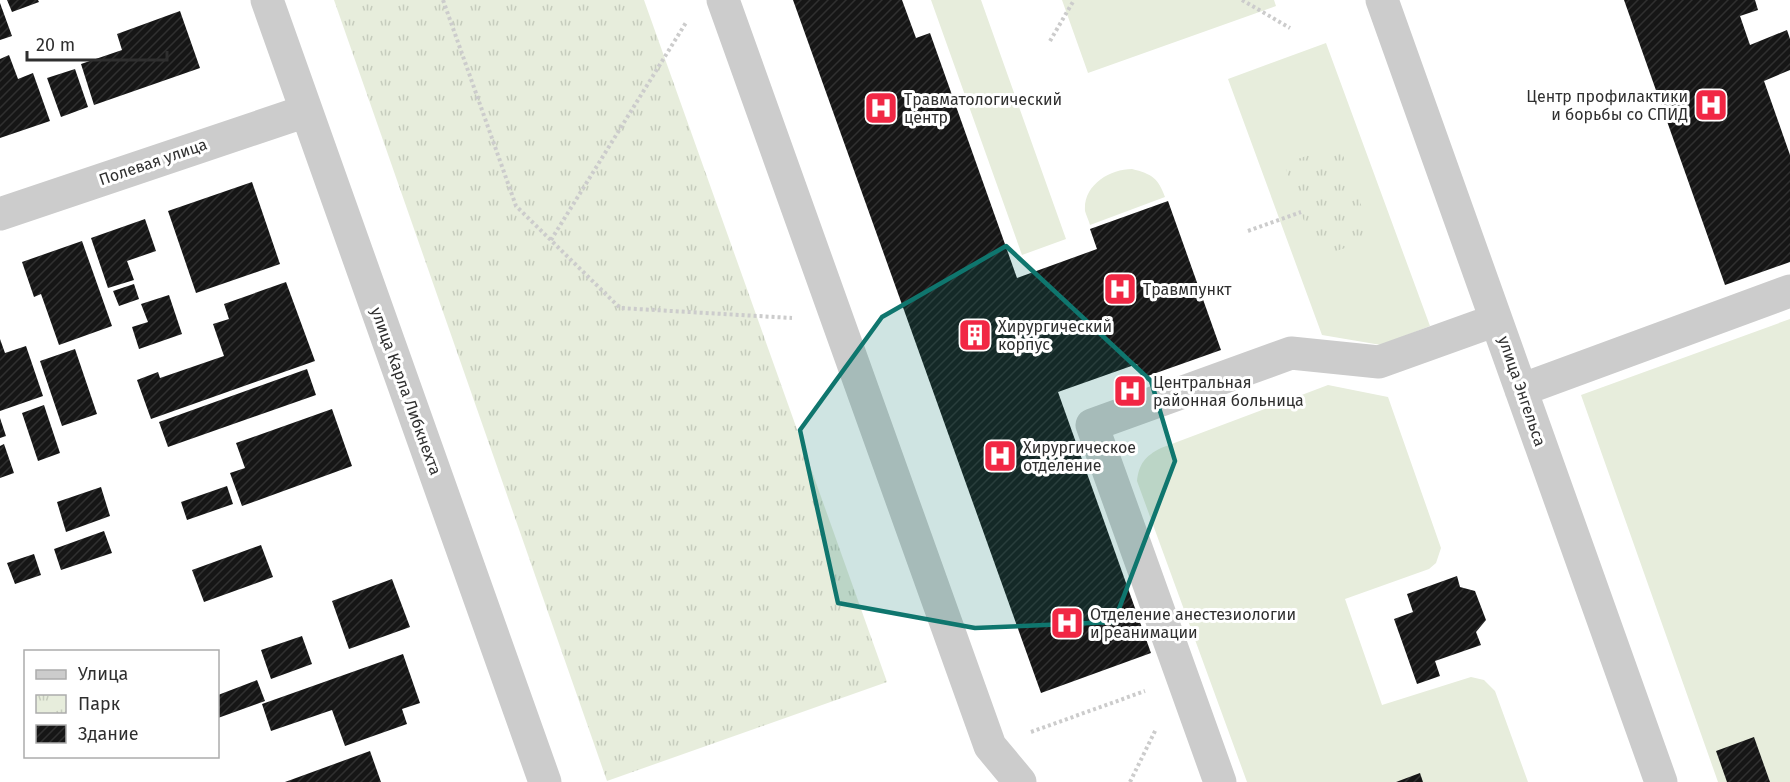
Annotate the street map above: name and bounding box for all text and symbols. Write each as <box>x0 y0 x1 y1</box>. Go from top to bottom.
scale bar <box>27 24 166 62</box>
text: 20 m <box>36 34 75 56</box>
place label: Центр профилактики и борьбы со СПИД <box>1526 87 1688 124</box>
hospital icon: Центр профилактики и борьбы со СПИД <box>1693 87 1729 123</box>
hospital icon: Травматологический центр <box>863 90 899 126</box>
place label: Травматологический центр <box>904 90 1062 127</box>
street label: Полевая улица <box>96 135 210 189</box>
hospital icon: Травмпункт <box>1102 271 1138 307</box>
place label: Травмпункт <box>1143 280 1232 299</box>
street label: улица Карла Либкнехта <box>367 305 445 477</box>
building icon: Хирургический корпус <box>957 317 993 353</box>
place label: Хирургический корпус <box>998 317 1112 354</box>
street label: улица Энгельса <box>1494 333 1550 449</box>
hospital icon: Центральная районная больница <box>1112 373 1148 409</box>
place label: Центральная районная больница <box>1153 373 1304 410</box>
hospital icon: Хирургическое отделение <box>982 438 1018 474</box>
place label: Хирургическое отделение <box>1023 438 1136 475</box>
hospital icon: Отделение анестезиологии и реанимации <box>1049 605 1085 641</box>
place label: Отделение анестезиологии и реанимации <box>1090 605 1296 642</box>
legend <box>24 650 219 758</box>
text: Улица <box>78 663 128 685</box>
text: Парк <box>78 693 121 715</box>
text: Здание <box>78 723 139 745</box>

